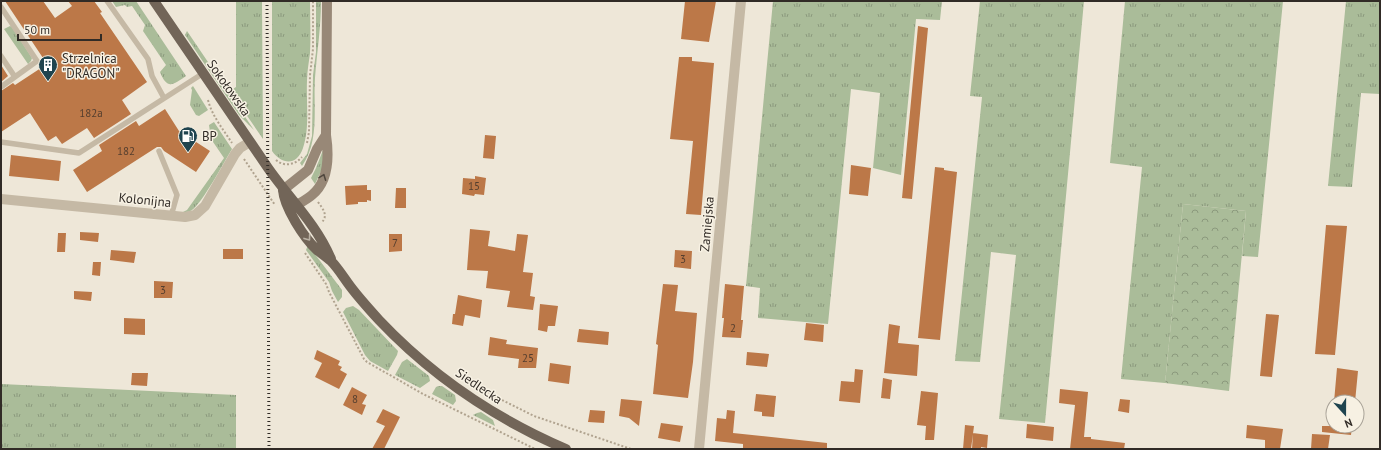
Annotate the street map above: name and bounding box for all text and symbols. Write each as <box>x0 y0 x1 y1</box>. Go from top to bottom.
scale bar <box>18 16 101 42</box>
text: 50 m <box>24 22 50 37</box>
place label: Strzelnica "DRAGON" <box>62 50 120 82</box>
building icon: Strzelnica "DRAGON" <box>37 54 59 82</box>
street label: Sokołowska <box>203 56 255 120</box>
house number: 182a <box>79 106 103 120</box>
fuel station icon: BP <box>177 125 199 153</box>
place label: BP <box>202 128 217 145</box>
house number: 182 <box>117 144 135 158</box>
one-way arrow <box>319 174 327 181</box>
house number: 15 <box>468 179 480 193</box>
street label: Kolonijna <box>118 189 172 211</box>
street label: Zamiejska <box>696 196 718 252</box>
one-way arrow <box>303 234 311 241</box>
house number: 7 <box>392 236 398 250</box>
house number: 3 <box>680 252 686 266</box>
house number: 3 <box>160 283 166 297</box>
house number: 2 <box>730 321 736 335</box>
house number: 25 <box>522 351 534 365</box>
street label: Siedlecka <box>452 364 506 408</box>
house number: 8 <box>352 392 358 406</box>
north arrow <box>1325 394 1365 434</box>
text: N <box>1343 416 1354 431</box>

